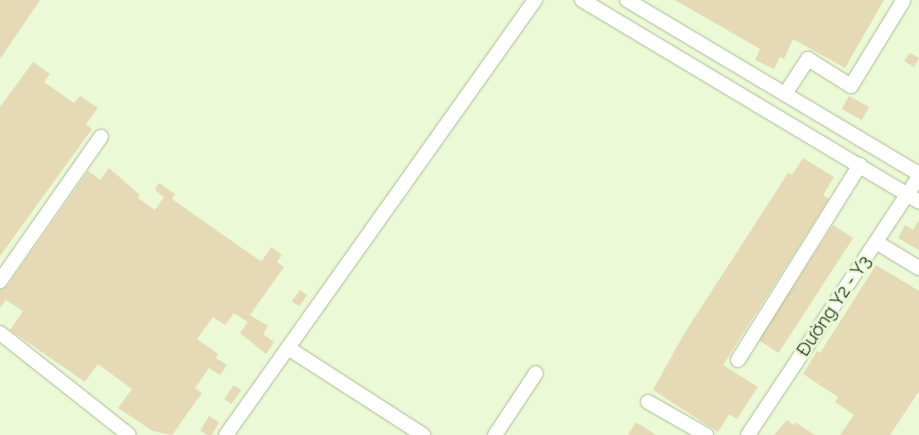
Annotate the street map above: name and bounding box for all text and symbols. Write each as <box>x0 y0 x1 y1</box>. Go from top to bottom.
street label: Đường Y2 - Y3 <box>792 251 876 361</box>

